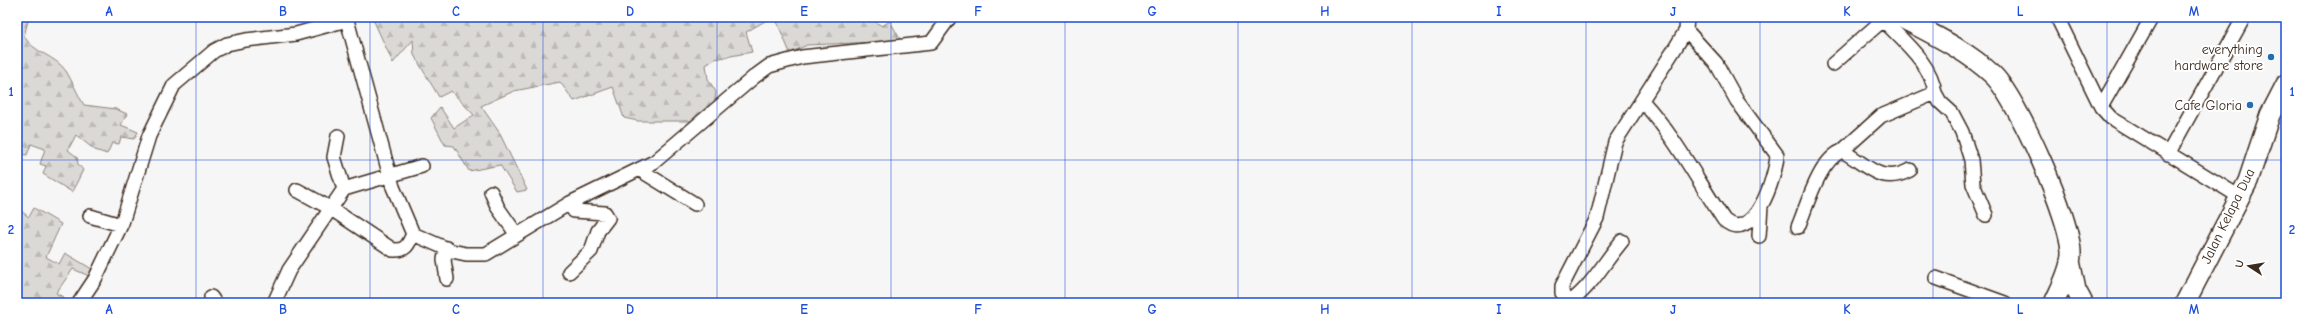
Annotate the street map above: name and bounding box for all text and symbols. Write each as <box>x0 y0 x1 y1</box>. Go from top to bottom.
text: A <box>105 4 113 19</box>
text: B <box>279 4 287 19</box>
text: C <box>452 4 460 19</box>
text: D <box>626 4 634 19</box>
text: E <box>800 4 808 19</box>
text: F <box>974 4 982 19</box>
text: G <box>1147 4 1157 19</box>
text: H <box>1320 4 1330 19</box>
text: I <box>1496 4 1502 19</box>
text: J <box>1670 4 1676 19</box>
text: K <box>1843 4 1851 19</box>
text: L <box>2017 4 2024 19</box>
text: M <box>2189 4 2200 19</box>
place label: everything hardware store <box>2174 41 2263 74</box>
marker: everything hardware store <box>2266 52 2276 62</box>
text: 1 <box>8 84 14 99</box>
text: 1 <box>2289 84 2295 99</box>
place label: Cafe Gloria <box>2174 97 2242 114</box>
marker: Cafe Gloria <box>2245 100 2255 110</box>
street label: Jalan Kelapa Dua <box>2198 166 2258 266</box>
text: 2 <box>8 222 14 237</box>
text: 2 <box>2289 222 2295 237</box>
north arrow <box>2229 246 2269 286</box>
text: U <box>2233 259 2247 269</box>
text: A <box>105 302 113 317</box>
text: B <box>279 302 287 317</box>
text: C <box>452 302 460 317</box>
text: D <box>626 302 634 317</box>
text: E <box>800 302 808 317</box>
text: F <box>974 302 982 317</box>
text: G <box>1147 302 1157 317</box>
text: H <box>1320 302 1330 317</box>
text: I <box>1496 302 1502 317</box>
text: J <box>1670 302 1676 317</box>
text: K <box>1843 302 1851 317</box>
text: L <box>2017 302 2024 317</box>
text: M <box>2189 302 2200 317</box>

